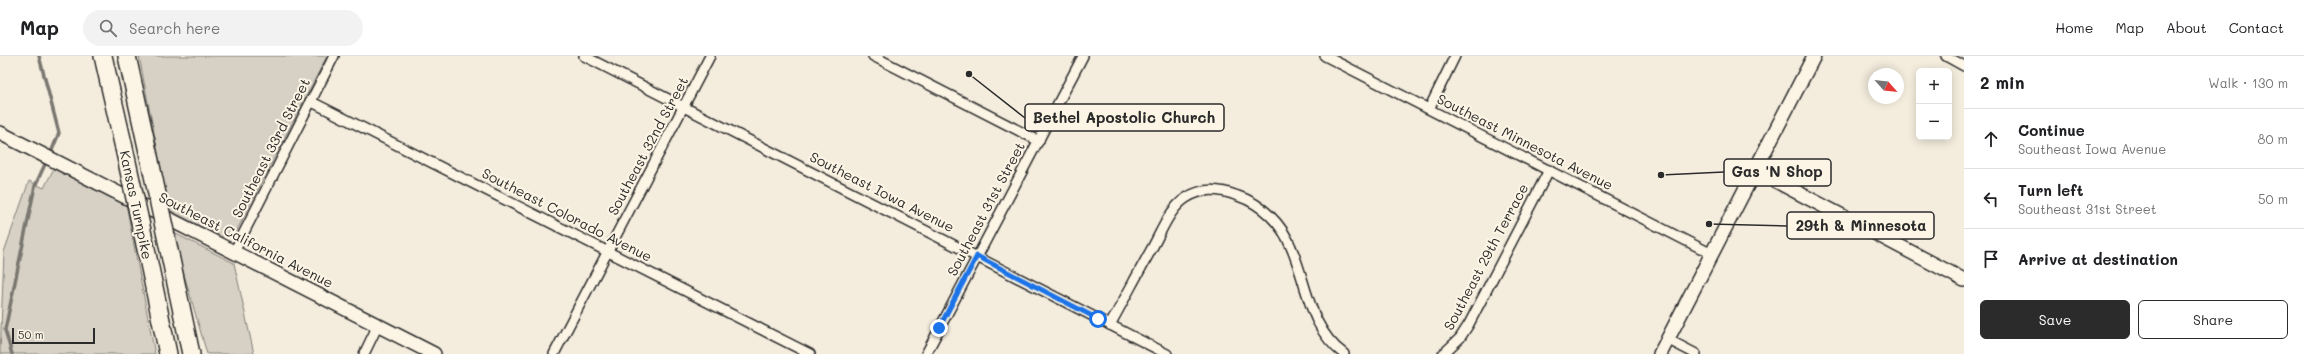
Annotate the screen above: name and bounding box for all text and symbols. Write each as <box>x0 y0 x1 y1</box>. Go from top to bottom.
search box <box>83 10 363 46</box>
text: Map <box>20 15 59 40</box>
icon: search <box>97 17 119 39</box>
text: Search here <box>129 18 220 38</box>
text: Home <box>2055 18 2093 37</box>
text: Map <box>2115 18 2144 37</box>
text: About <box>2166 18 2207 37</box>
text: Contact <box>2229 18 2284 37</box>
north arrow <box>1868 68 1904 104</box>
map controls <box>1916 68 1952 140</box>
button: + <box>1916 68 1952 104</box>
text: 2 min <box>1980 71 2025 93</box>
street label: Southeast 32nd Street <box>603 73 692 218</box>
text: Walk · 130 m <box>2208 74 2288 91</box>
street label: Southeast 33rd Street <box>227 75 314 221</box>
street label: Southeast Minnesota Avenue <box>1434 89 1617 194</box>
callout: Bethel Apostolic Church <box>1025 104 1224 131</box>
button: − <box>1916 104 1952 140</box>
text: Bethel Apostolic Church <box>1033 107 1216 127</box>
text: Continue <box>2018 120 2085 140</box>
icon: ahead <box>1980 128 2002 150</box>
text: 80 m <box>2258 130 2288 147</box>
street label: Southeast 31st Street <box>942 138 1029 279</box>
text: Southeast Iowa Avenue <box>2018 140 2166 157</box>
street label: Southeast Iowa Avenue <box>807 147 958 236</box>
street label: Kansas Turnpike <box>116 149 157 261</box>
callout: Gas 'N Shop <box>1724 159 1831 186</box>
text: Gas 'N Shop <box>1731 161 1823 181</box>
street label: Southeast Colorado Avenue <box>479 163 656 266</box>
street label: Southeast 29th Terrace <box>1439 180 1532 333</box>
text: Turn left <box>2018 180 2083 200</box>
street label: Southeast California Avenue <box>156 187 337 292</box>
icon: left <box>1980 188 2002 210</box>
text: 50 m <box>2258 190 2288 207</box>
text: Southeast 31st Street <box>2018 200 2157 217</box>
callout: 29th & Minnesota <box>1787 212 1934 239</box>
text: 29th & Minnesota <box>1796 215 1926 235</box>
icon: arrive <box>1980 248 2002 270</box>
text: Arrive at destination <box>2018 249 2178 269</box>
button: Save <box>1980 300 2130 339</box>
button: Share <box>2138 300 2288 339</box>
route start <box>1089 310 1107 328</box>
route end <box>930 319 948 337</box>
scale bar <box>12 326 95 345</box>
text: 50 m <box>18 327 44 342</box>

